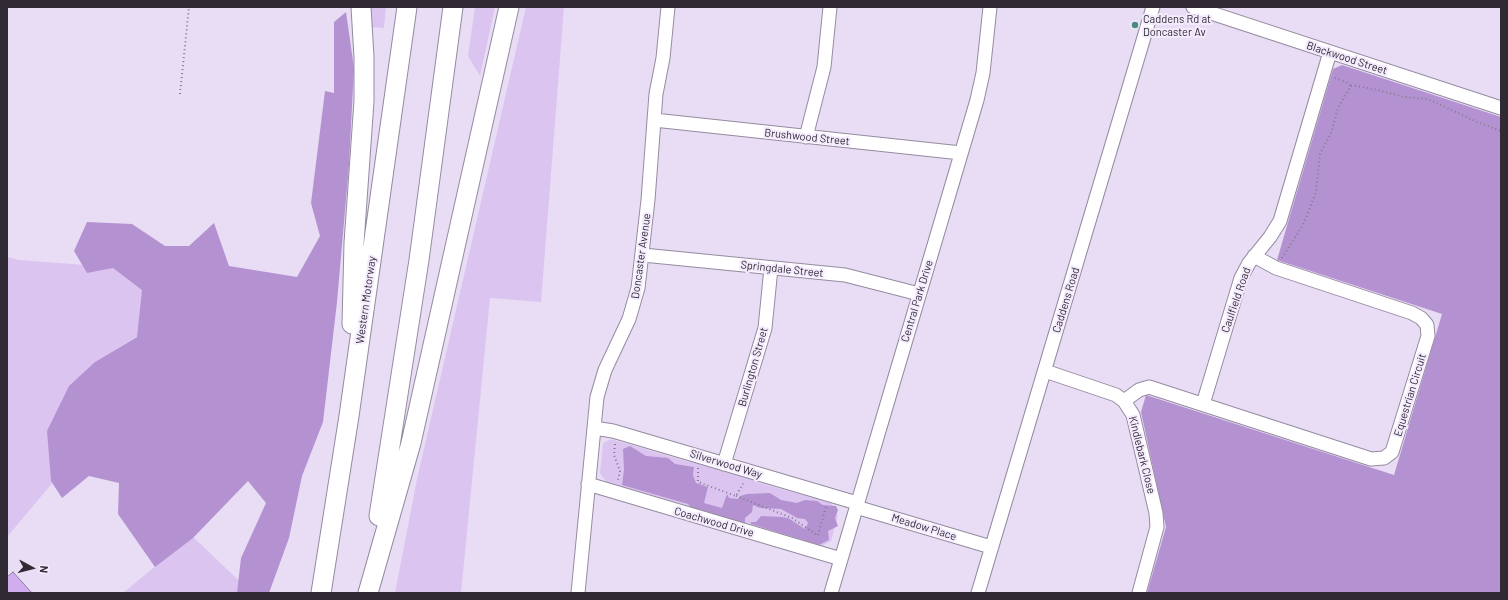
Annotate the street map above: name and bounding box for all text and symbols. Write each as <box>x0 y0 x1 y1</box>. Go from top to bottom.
place label: Caddens Rd at Doncaster Av <box>1143 12 1211 38</box>
marker: Caddens Rd at Doncaster Av <box>1130 20 1140 30</box>
street label: Blackwood Street <box>1305 39 1389 77</box>
street label: Brushwood Street <box>764 126 850 148</box>
street label: Doncaster Avenue <box>628 212 654 300</box>
street label: Western Motorway <box>353 255 379 345</box>
street label: Springdale Street <box>740 258 824 280</box>
street label: Central Park Drive <box>898 258 936 344</box>
street label: Caddens Road <box>1050 266 1082 334</box>
street label: Caulfield Road <box>1219 266 1253 334</box>
street label: Burlington Street <box>735 326 771 408</box>
street label: Equestrian Circuit <box>1391 352 1429 438</box>
street label: Kindlebark Close <box>1126 415 1158 495</box>
street label: Silverwood Way <box>688 447 764 481</box>
street label: Coachwood Drive <box>673 504 755 540</box>
street label: Meadow Place <box>890 511 958 543</box>
north arrow <box>12 548 52 588</box>
text: N <box>38 565 51 574</box>

